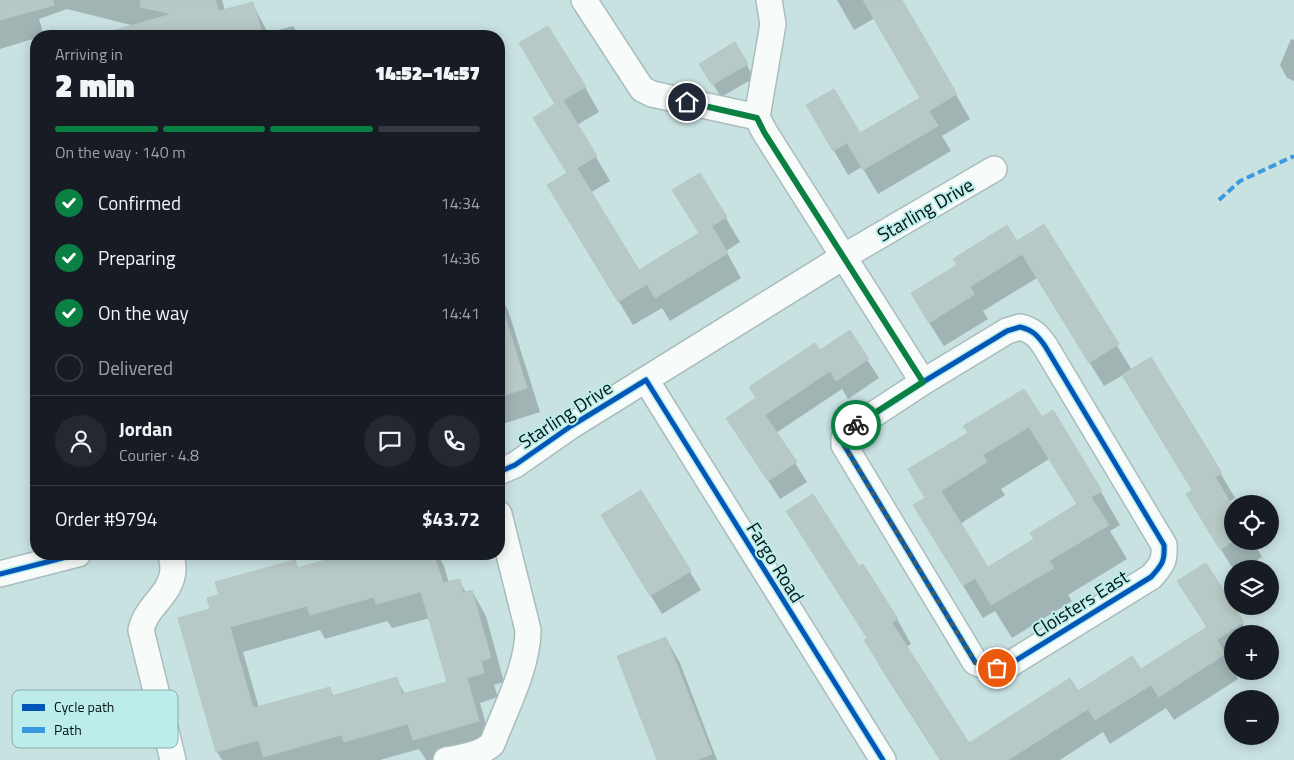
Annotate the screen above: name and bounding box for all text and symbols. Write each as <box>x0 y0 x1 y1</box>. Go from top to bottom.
text: Arriving in <box>55 42 123 66</box>
text: 14:52–14:57 <box>375 58 480 87</box>
text: 2 min <box>55 61 135 109</box>
pin <box>666 81 708 123</box>
icon: home <box>673 88 701 116</box>
text: On the way · 140 m <box>55 140 186 164</box>
street label: Starling Drive <box>871 170 979 248</box>
text: Confirmed <box>98 188 181 217</box>
icon: check <box>55 189 83 217</box>
text: 14:34 <box>441 191 480 215</box>
text: Preparing <box>98 243 175 272</box>
icon: check <box>55 244 83 272</box>
text: 14:36 <box>441 246 480 270</box>
text: On the way <box>98 298 189 327</box>
icon: check <box>55 299 83 327</box>
text: 14:41 <box>441 301 480 325</box>
text: Delivered <box>98 353 173 382</box>
street label: Starling Drive <box>512 373 618 455</box>
courier <box>831 400 881 450</box>
icon: bike <box>842 411 870 439</box>
text: Jordan <box>119 414 172 443</box>
button: person <box>55 415 107 467</box>
button: chat <box>364 415 416 467</box>
button: phone <box>428 415 480 467</box>
text: Courier · 4.8 <box>119 443 199 467</box>
map controls <box>1224 495 1279 745</box>
button: locate <box>1224 495 1279 550</box>
text: Order #9794 <box>55 504 157 533</box>
text: $43.72 <box>422 504 480 533</box>
street label: Fargo Road <box>740 516 812 608</box>
button: layers <box>1224 560 1279 615</box>
street label: Cloisters East <box>1026 562 1134 644</box>
button: + <box>1224 625 1279 680</box>
pin <box>976 647 1018 689</box>
icon: bag <box>983 654 1011 682</box>
legend <box>12 690 178 748</box>
button: − <box>1224 690 1279 745</box>
text: Cycle path <box>54 696 114 717</box>
text: Path <box>54 719 82 740</box>

